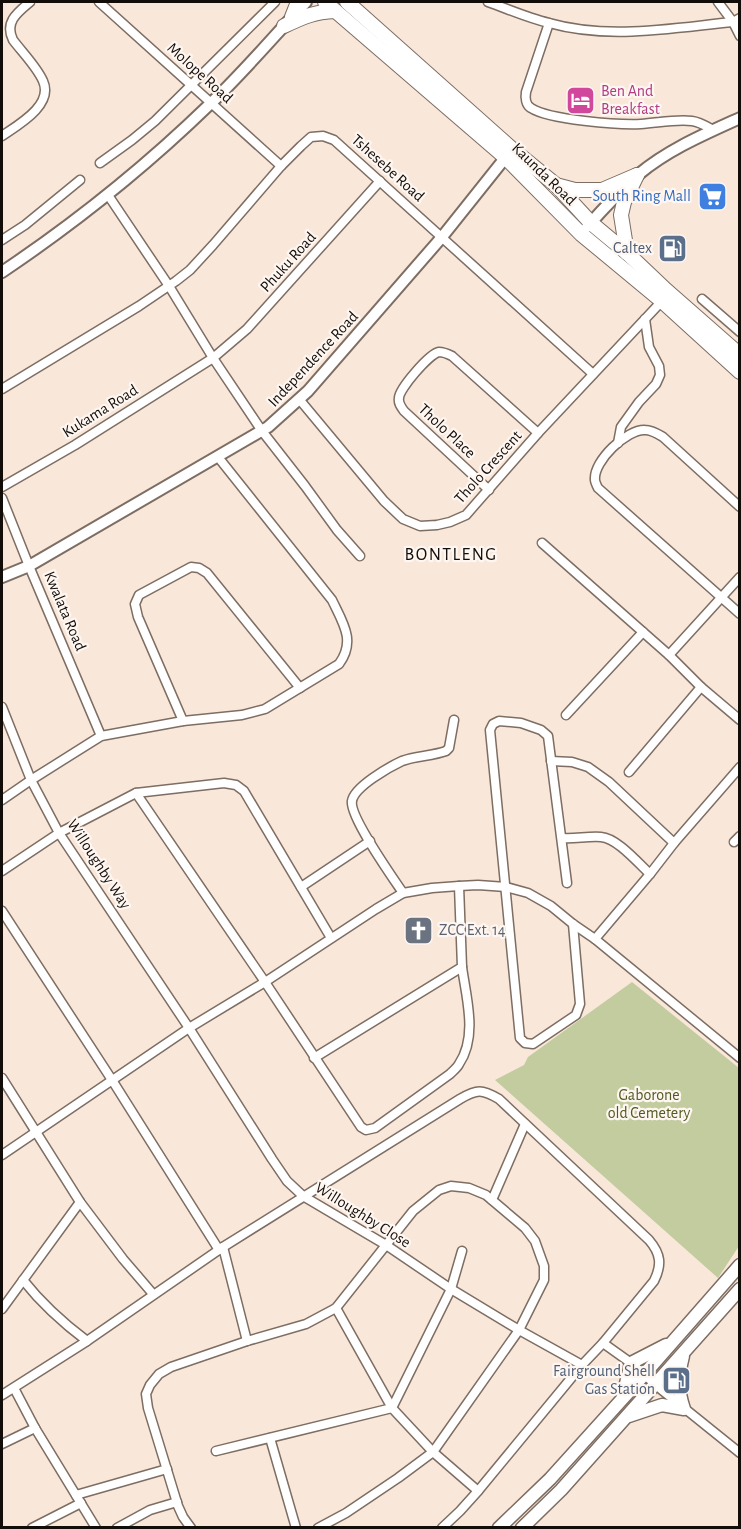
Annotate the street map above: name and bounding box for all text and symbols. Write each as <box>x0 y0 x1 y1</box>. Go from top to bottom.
street label: Molope Road <box>164 40 236 106</box>
place label: Ben And Breakfast <box>601 83 660 117</box>
hotel icon: Ben And Breakfast <box>564 84 596 116</box>
street label: Tshesebe Road <box>349 131 427 205</box>
street label: Kaunda Road <box>509 140 579 208</box>
supermarket icon: South Ring Mall <box>696 180 728 212</box>
place label: South Ring Mall <box>592 188 691 204</box>
street label: Phuku Road <box>257 229 319 295</box>
fuel station icon: Caltex <box>657 232 689 264</box>
place label: Caltex <box>613 240 652 256</box>
street label: Independence Road <box>265 308 361 410</box>
street label: Kukama Road <box>59 382 141 440</box>
street label: Tholo Place <box>415 401 479 461</box>
street label: Tholo Crescent <box>451 428 525 506</box>
district label: BONTLENG <box>405 546 497 564</box>
street label: Kwalata Road <box>41 569 89 653</box>
street label: Willoughby Way <box>63 816 134 912</box>
church icon: ZCC Ext. 14 <box>402 914 434 946</box>
place label: ZCC Ext. 14 <box>439 922 506 938</box>
park label: Gaborone old Cemetery <box>608 1087 691 1122</box>
street label: Willoughby Close <box>312 1179 413 1252</box>
place label: Fairground Shell Gas Station <box>553 1363 655 1397</box>
fuel station icon: Fairground Shell Gas Station <box>660 1364 692 1396</box>

